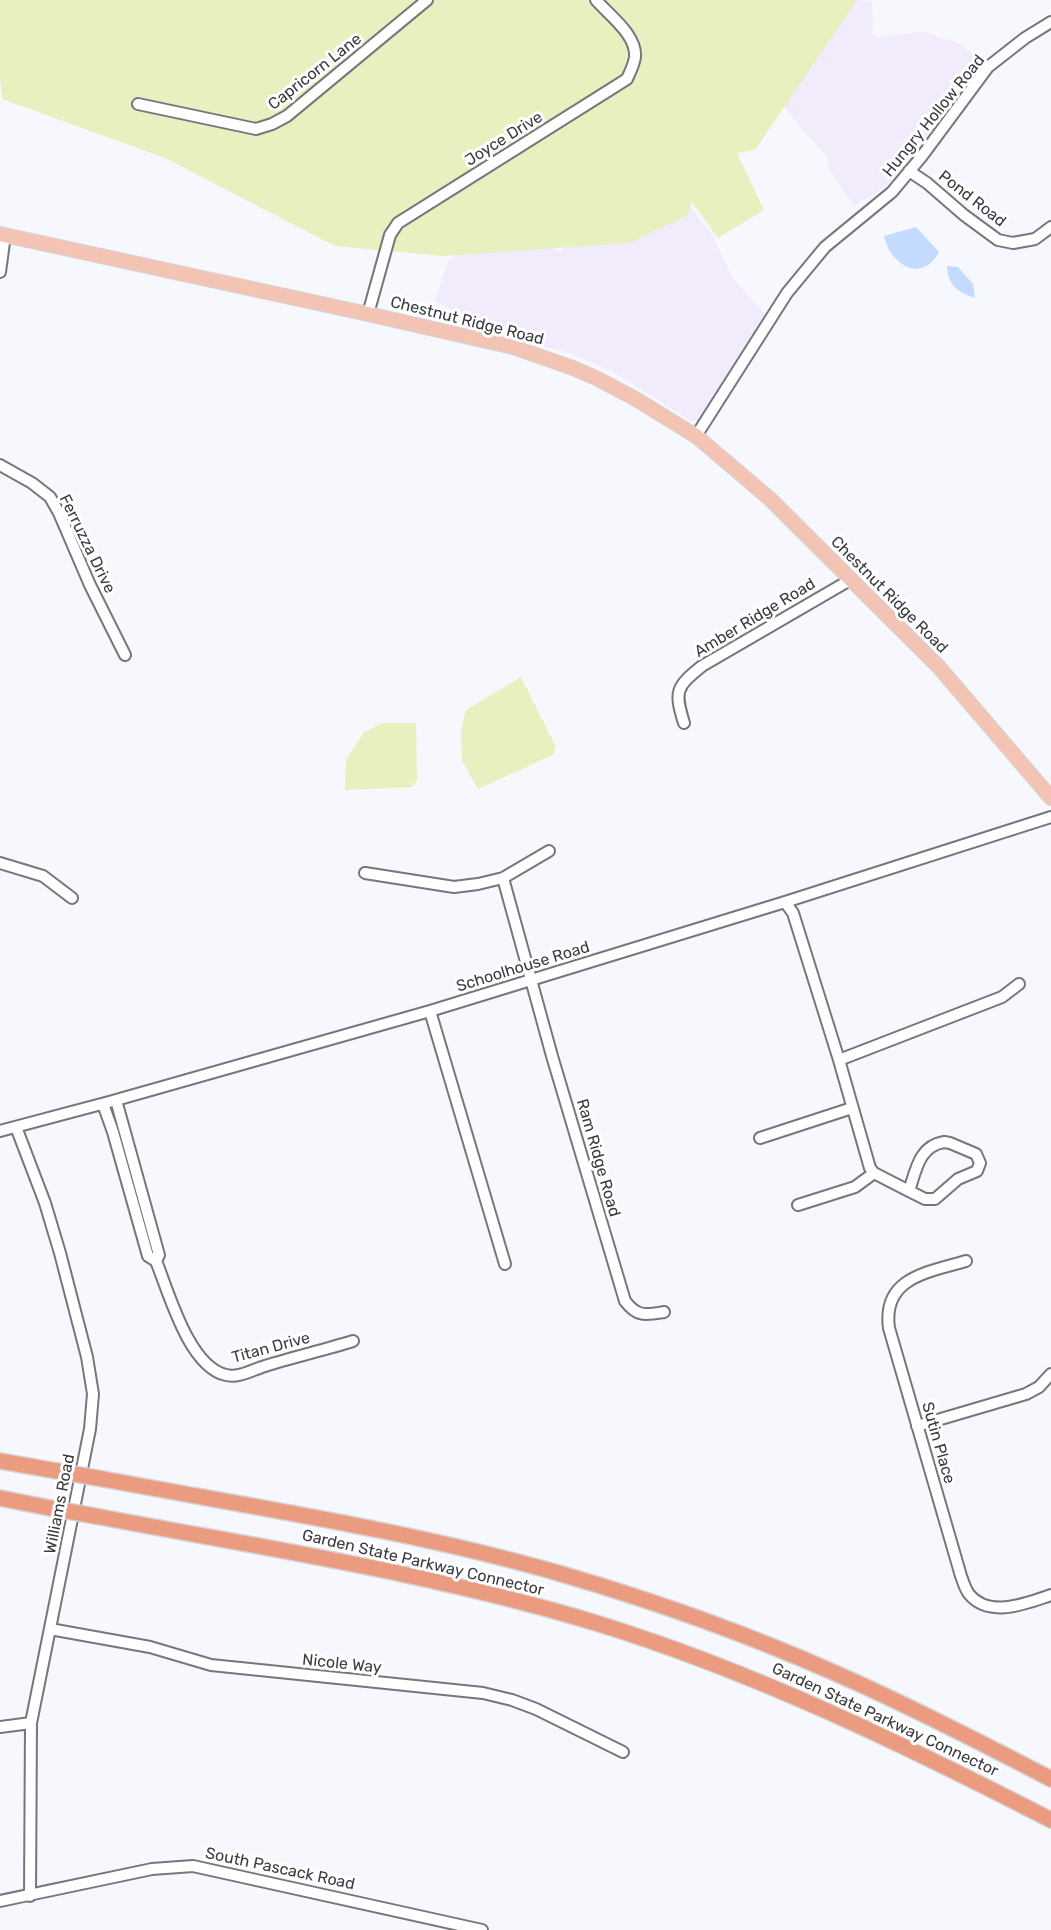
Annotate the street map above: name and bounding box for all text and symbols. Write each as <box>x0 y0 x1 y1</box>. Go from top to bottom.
street label: Capricorn Lane <box>264 30 366 114</box>
street label: Hungry Hollow Road <box>879 51 989 181</box>
street label: Joyce Drive <box>462 108 546 170</box>
street label: Pond Road <box>934 167 1010 231</box>
street label: Chestnut Ridge Road <box>388 293 546 349</box>
street label: Ferruzza Drive <box>55 491 119 597</box>
street label: Chestnut Ridge Road <box>827 533 951 657</box>
street label: Amber Ridge Road <box>691 574 819 662</box>
street label: Schoolhouse Road <box>454 938 592 996</box>
street label: Ram Ridge Road <box>572 1097 624 1219</box>
street label: Titan Drive <box>230 1328 312 1368</box>
street label: Sutin Place <box>917 1400 959 1486</box>
street label: Williams Road <box>41 1452 79 1556</box>
street label: Garden State Parkway Connector <box>300 1526 546 1600</box>
street label: Nicole Way <box>301 1650 383 1678</box>
street label: Garden State Parkway Connector <box>769 1659 1001 1781</box>
street label: South Pascack Road <box>203 1844 357 1894</box>

